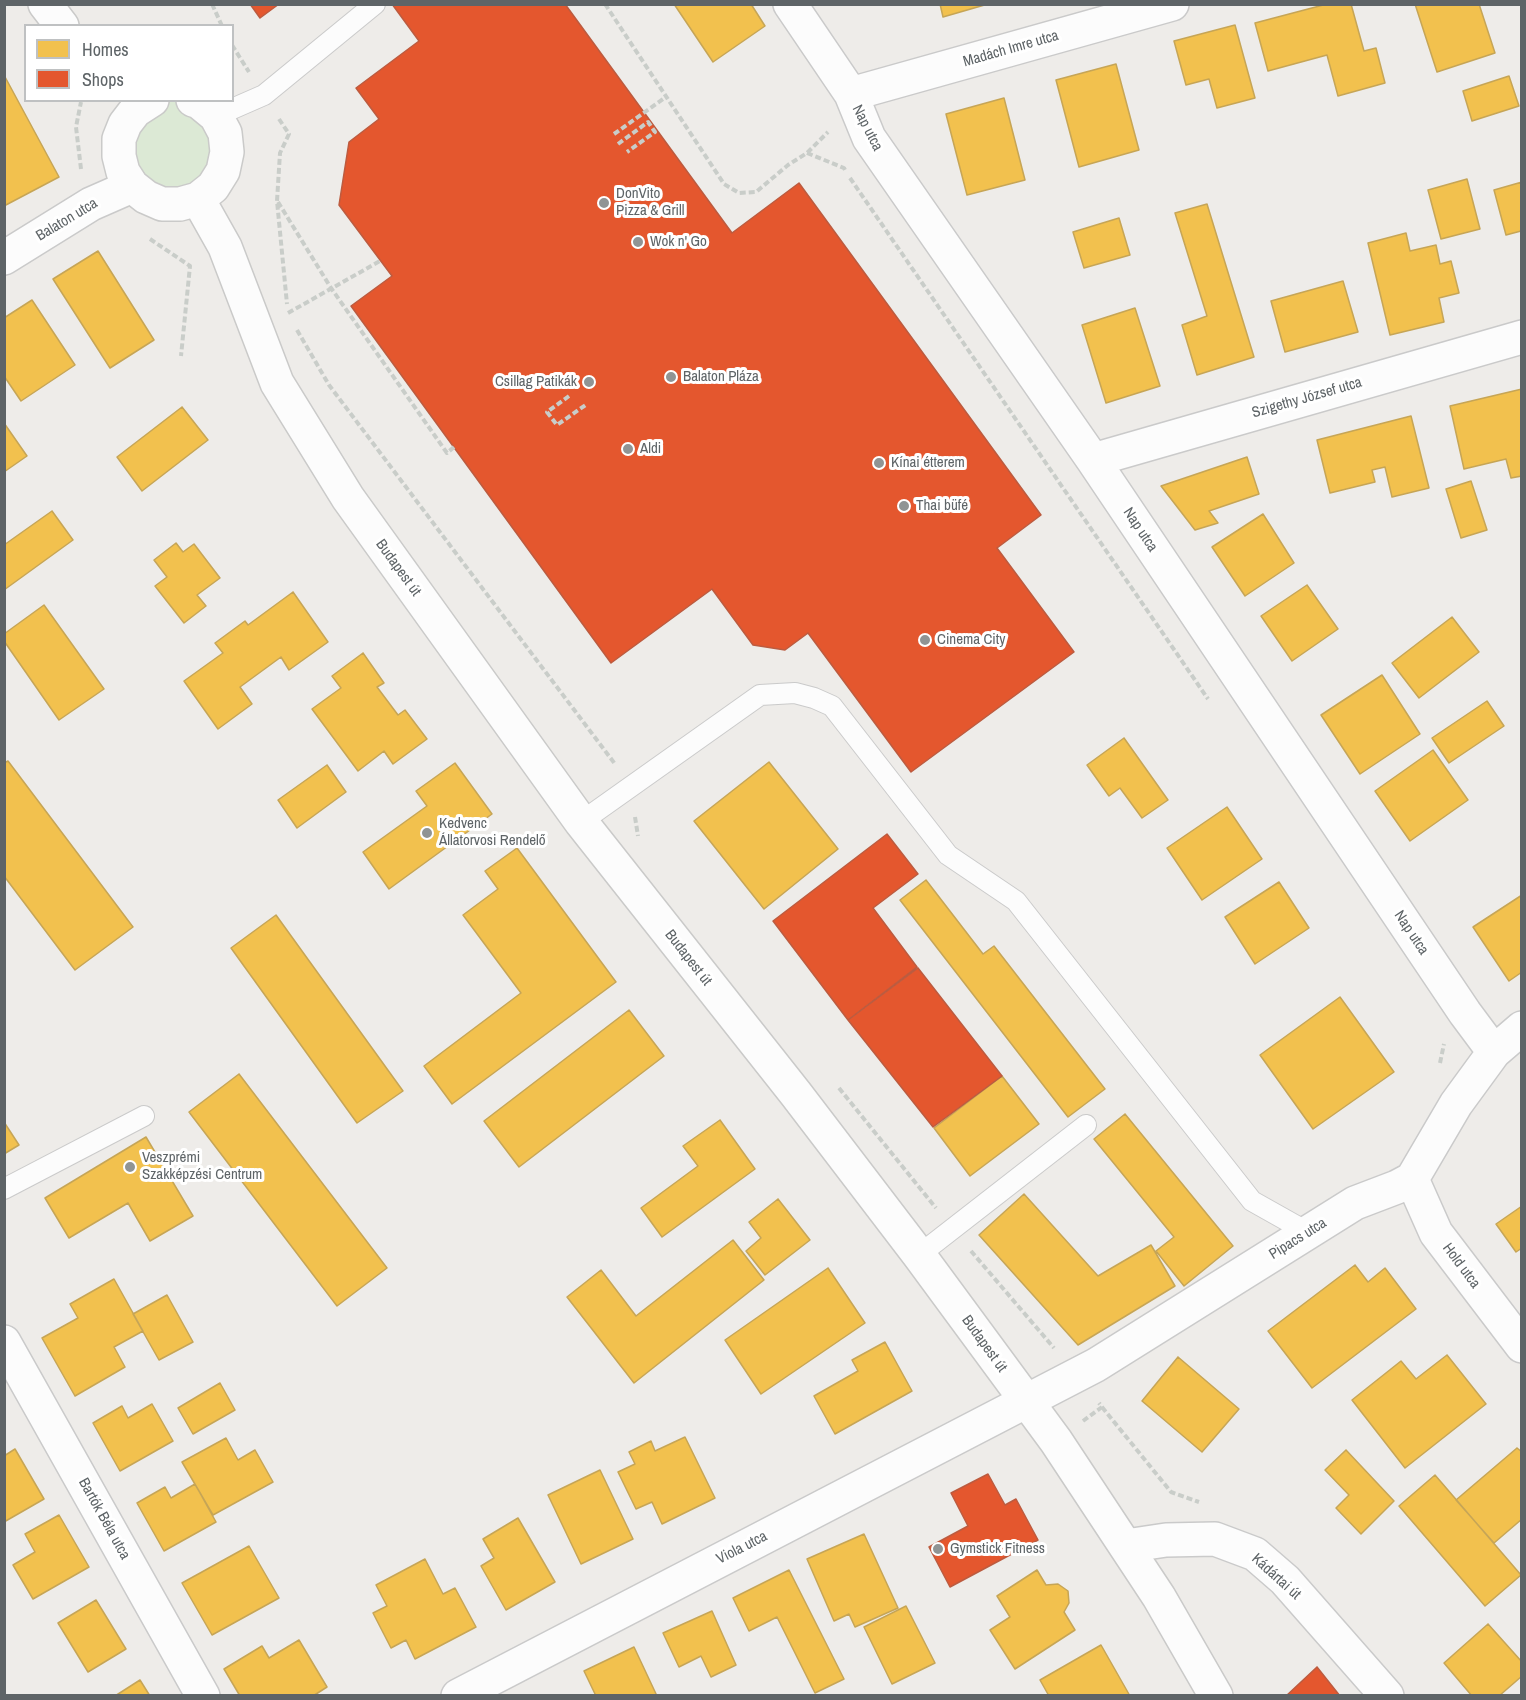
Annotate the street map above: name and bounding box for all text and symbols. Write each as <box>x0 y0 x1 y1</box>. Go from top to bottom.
legend <box>24 24 234 102</box>
street label: Madách Imre utca <box>961 27 1061 71</box>
text: Homes <box>82 37 129 62</box>
text: Shops <box>82 67 124 92</box>
street label: Nap utca <box>848 102 886 154</box>
place label: DonVito Pizza & Grill <box>616 185 684 220</box>
street label: Balaton utca <box>33 195 101 245</box>
marker: DonVito Pizza & Grill <box>597 196 611 210</box>
place label: Wok n' Go <box>650 233 707 251</box>
marker: Wok n' Go <box>631 235 645 249</box>
place label: Balaton Pláza <box>683 368 759 386</box>
marker: Balaton Pláza <box>664 370 678 384</box>
place label: Csillag Patikák <box>495 373 577 391</box>
street label: Szigethy József utca <box>1250 374 1364 422</box>
marker: Csillag Patikák <box>582 375 596 389</box>
place label: Aldi <box>640 440 661 458</box>
marker: Aldi <box>621 442 635 456</box>
place label: Kínai étterem <box>891 454 965 472</box>
marker: Kínai étterem <box>872 456 886 470</box>
place label: Thai büfé <box>916 497 968 515</box>
marker: Thai büfé <box>897 499 911 513</box>
street label: Nap utca <box>1119 505 1161 555</box>
street label: Budapest út <box>371 536 425 600</box>
place label: Cinema City <box>937 631 1005 649</box>
marker: Cinema City <box>918 633 932 647</box>
place label: Kedvenc Állatorvosi Rendelő <box>439 815 546 850</box>
marker: Kedvenc Állatorvosi Rendelő <box>420 826 434 840</box>
street label: Nap utca <box>1390 908 1432 958</box>
street label: Budapest út <box>661 927 715 989</box>
place label: Veszprémi Szakképzési Centrum <box>142 1149 262 1184</box>
marker: Veszprémi Szakképzési Centrum <box>123 1160 137 1174</box>
street label: Pipacs utca <box>1266 1214 1330 1264</box>
street label: Hold utca <box>1438 1240 1484 1292</box>
street label: Budapest út <box>957 1312 1011 1376</box>
street label: Bartók Béla utca <box>74 1475 134 1563</box>
street label: Viola utca <box>714 1528 770 1568</box>
place label: Gymstick Fitness <box>950 1540 1045 1558</box>
marker: Gymstick Fitness <box>931 1542 945 1556</box>
street label: Kádártai út <box>1248 1550 1304 1604</box>

